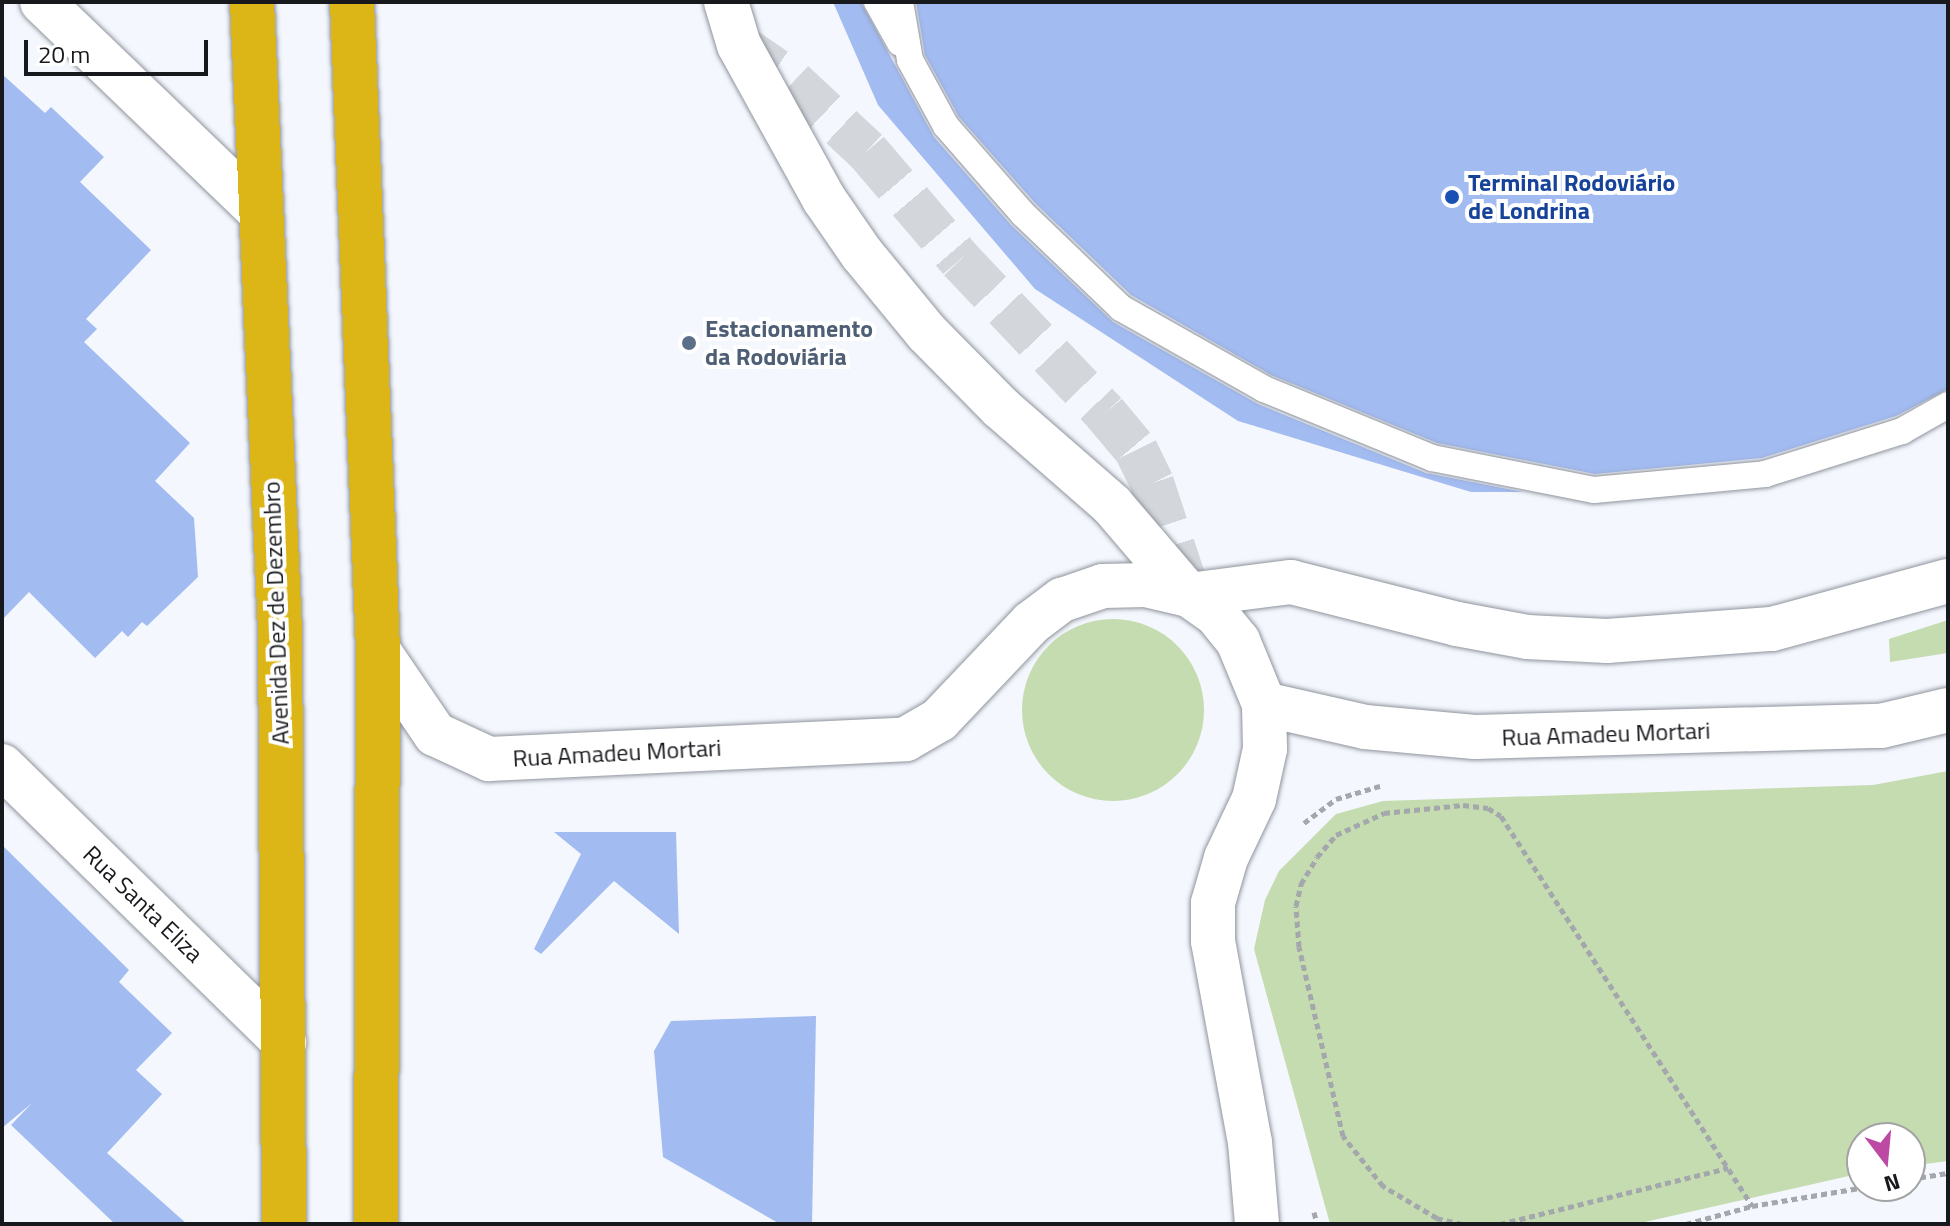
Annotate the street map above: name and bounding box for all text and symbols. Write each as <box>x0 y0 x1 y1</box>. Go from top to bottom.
scale bar <box>28 24 212 74</box>
text: 20 m <box>38 36 90 72</box>
place label: Terminal Rodoviário de Londrina <box>1468 169 1675 225</box>
marker: Terminal Rodoviário de Londrina <box>1443 188 1461 206</box>
place label: Estacionamento da Rodoviária <box>705 315 873 371</box>
marker: Estacionamento da Rodoviária <box>680 334 698 352</box>
street label: Avenida Dez de Dezembro <box>257 481 295 745</box>
street label: Rua Amadeu Mortari <box>1501 716 1711 752</box>
street label: Rua Amadeu Mortari <box>512 733 722 773</box>
street label: Rua Santa Eliza <box>77 840 209 968</box>
north arrow <box>1846 1122 1926 1202</box>
text: N <box>1880 1165 1904 1202</box>

